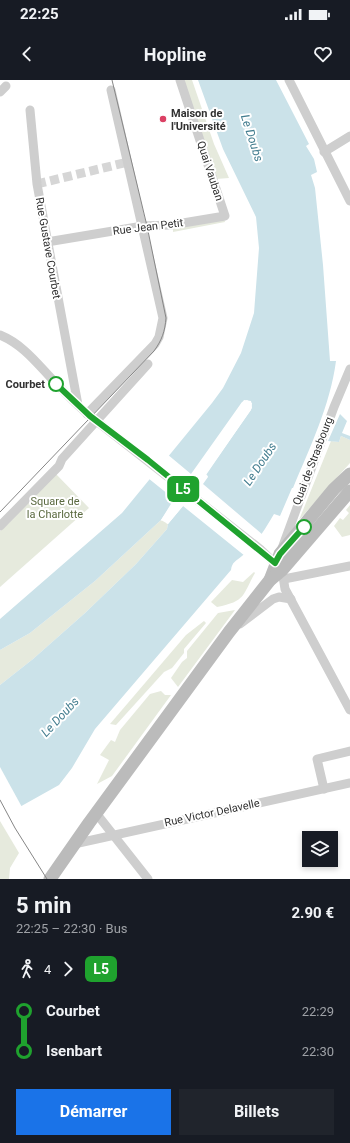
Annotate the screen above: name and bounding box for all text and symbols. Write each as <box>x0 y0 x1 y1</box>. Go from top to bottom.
text: 22:25 <box>20 5 59 23</box>
icon: back <box>16 43 38 65</box>
icon: heart <box>312 43 334 65</box>
text: Hopline <box>144 44 206 65</box>
place label: Maison de l'Université <box>171 107 226 133</box>
water label: Le Doubs <box>238 113 266 163</box>
marker: Maison de l'Université <box>158 114 168 124</box>
street label: Quai Vauban <box>194 139 226 203</box>
street label: Rue Gustave Courbet <box>33 196 63 300</box>
street label: Rue Jean Petit <box>112 216 184 238</box>
marker: Courbet <box>48 376 64 392</box>
place label: Courbet <box>6 378 45 391</box>
street label: Quai de Strasbourg <box>290 415 336 507</box>
water label: Le Doubs <box>241 440 279 488</box>
line badge: L5 <box>165 476 201 502</box>
text: L5 <box>175 481 191 497</box>
park label: Square de la Charlotte <box>27 495 83 521</box>
unlabelled marker <box>296 519 312 535</box>
water label: Le Doubs <box>38 694 82 740</box>
street label: Rue Victor Delavelle <box>163 797 261 829</box>
map controls <box>302 831 338 867</box>
button: layers <box>302 831 338 867</box>
text: 5 min <box>16 893 71 918</box>
text: 2.90 € <box>291 904 334 922</box>
text: 22:25 – 22:30 · Bus <box>16 921 128 936</box>
icon: walk <box>16 958 38 980</box>
icon: forward <box>57 958 79 980</box>
text: L5 <box>93 961 109 977</box>
text: 4 <box>44 962 51 977</box>
text: Courbet <box>46 1002 100 1020</box>
text: 22:29 <box>302 1004 334 1019</box>
text: Isenbart <box>46 1042 102 1060</box>
text: 22:30 <box>302 1044 334 1059</box>
button: Démarrer <box>16 1089 171 1135</box>
button: Billets <box>179 1089 334 1135</box>

